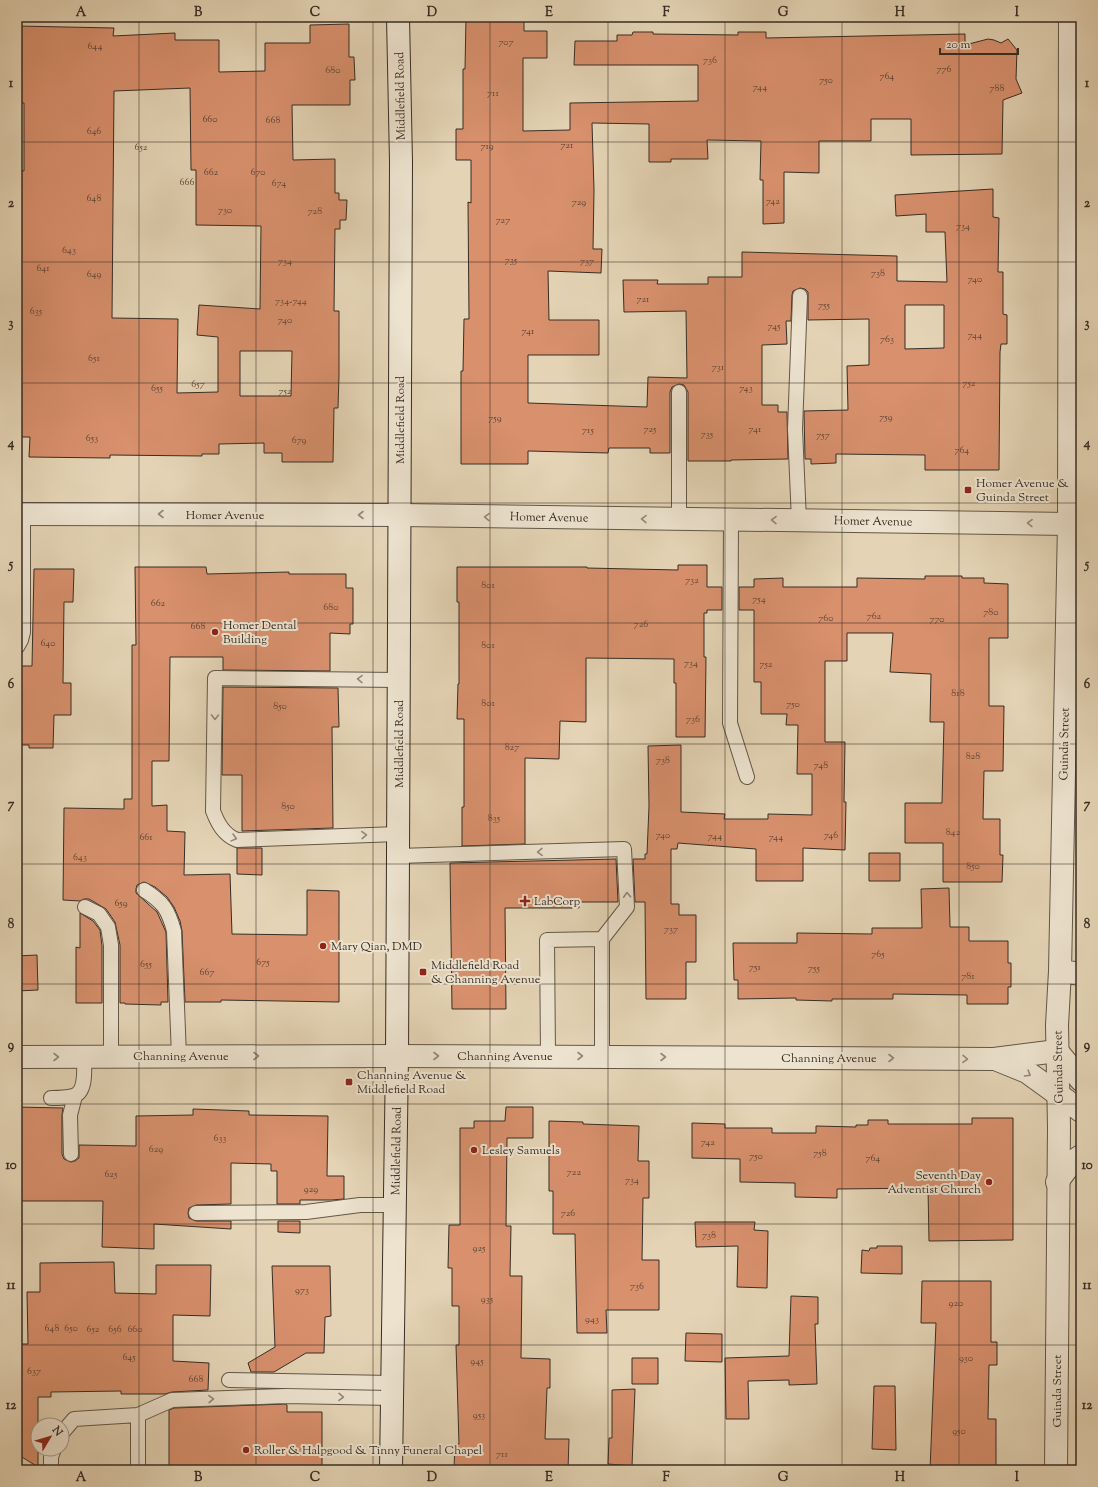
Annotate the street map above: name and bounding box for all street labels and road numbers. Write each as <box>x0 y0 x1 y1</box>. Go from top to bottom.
street label: Middlefield Road <box>391 52 411 140</box>
street label: Middlefield Road <box>392 376 410 464</box>
street label: Homer Avenue <box>186 507 265 525</box>
street label: Homer Avenue <box>510 508 589 528</box>
street label: Homer Avenue <box>834 512 913 532</box>
street label: Middlefield Road <box>391 700 409 788</box>
street label: Guinda Street <box>1055 707 1075 781</box>
street label: Guinda Street <box>1049 1030 1069 1104</box>
street label: Channing Avenue <box>133 1048 229 1066</box>
street label: Channing Avenue <box>457 1048 553 1066</box>
street label: Channing Avenue <box>781 1050 877 1068</box>
street label: Middlefield Road <box>387 1107 407 1195</box>
street label: Guinda Street <box>1049 1355 1067 1427</box>

